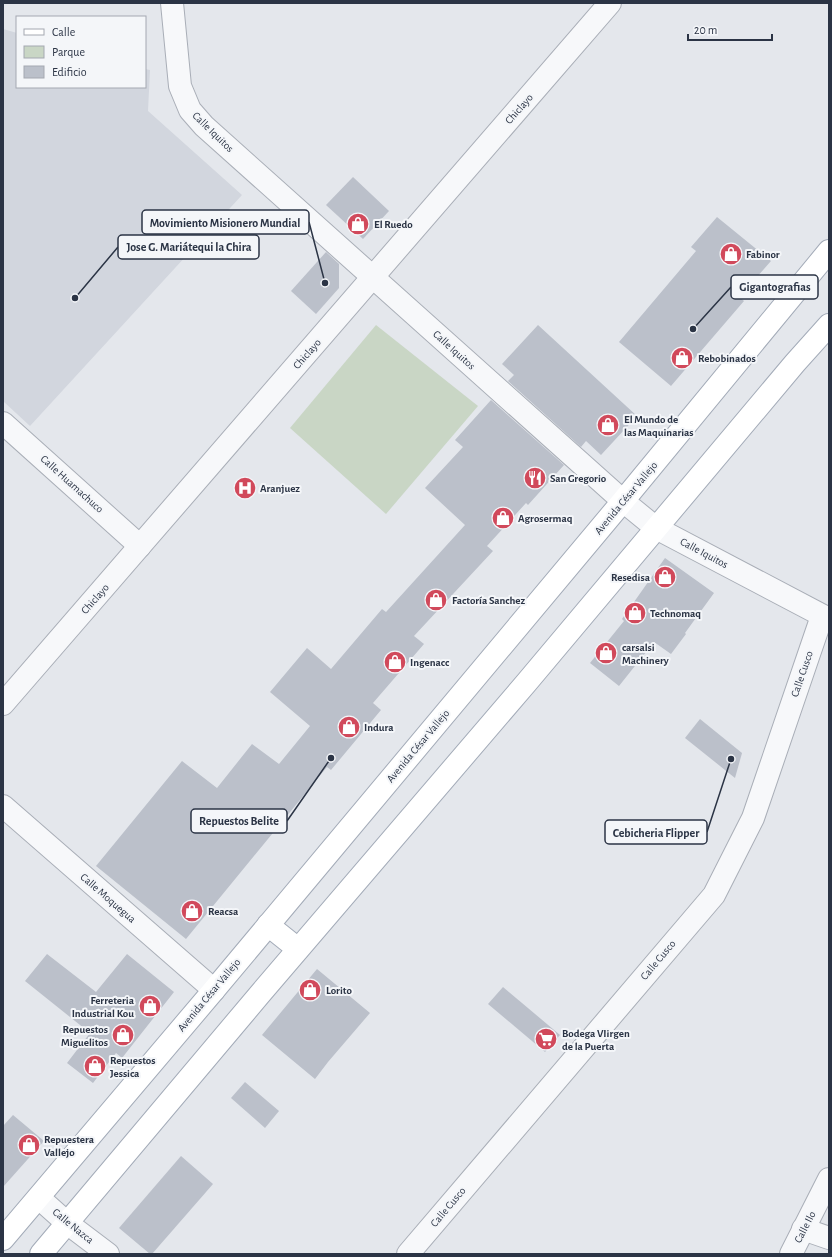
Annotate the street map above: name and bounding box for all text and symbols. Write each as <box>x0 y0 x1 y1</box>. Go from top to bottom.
legend <box>16 16 146 88</box>
scale bar <box>688 16 772 42</box>
text: 20 m <box>694 24 717 36</box>
text: Calle <box>52 26 75 38</box>
text: Parque <box>52 46 85 58</box>
text: Edificio <box>52 66 87 78</box>
street label: Chiclayo <box>503 92 535 126</box>
street label: Calle Iquitos <box>190 110 236 154</box>
callout: Movimiento Misionero Mundial <box>142 210 309 234</box>
shop icon: El Ruedo <box>345 211 371 237</box>
text: Movimiento Misionero Mundial <box>150 217 300 229</box>
place label: El Ruedo <box>374 219 413 230</box>
callout: Jose G. Mariátequi la Chira <box>118 235 259 259</box>
text: Jose G. Mariátequi la Chira <box>126 241 252 253</box>
shop icon: Fabinor <box>718 241 744 267</box>
place label: Fabinor <box>746 249 780 260</box>
callout: Gigantografias <box>731 275 818 299</box>
text: Gigantografias <box>739 281 811 293</box>
street label: Calle Iquitos <box>431 328 477 372</box>
street label: Chiclayo <box>291 337 323 371</box>
shop icon: Rebobinados <box>669 345 695 371</box>
place label: Rebobinados <box>698 353 756 364</box>
shop icon: El Mundo de las Maquinarias <box>595 412 621 438</box>
place label: El Mundo de las Maquinarias <box>624 414 694 438</box>
street label: Calle Huamachuco <box>39 453 105 515</box>
street label: Avenida César Vallejo <box>592 460 660 536</box>
restaurant icon: San Gregorio <box>522 465 548 491</box>
place label: San Gregorio <box>550 473 607 484</box>
hospital icon: Aranjuez <box>232 475 258 501</box>
place label: Aranjuez <box>260 483 300 494</box>
shop icon: Agrosermaq <box>490 505 516 531</box>
place label: Agrosermaq <box>518 513 573 524</box>
street label: Calle Iquitos <box>678 536 730 570</box>
shop icon: Resedisa <box>652 564 678 590</box>
place label: Resedisa <box>611 572 651 583</box>
street label: Chiclayo <box>79 582 111 616</box>
shop icon: Factoría Sanchez <box>423 587 449 613</box>
place label: Factoría Sanchez <box>452 595 526 606</box>
shop icon: Technomaq <box>622 600 648 626</box>
place label: Technomaq <box>650 608 701 619</box>
shop icon: carsalsi Machinery <box>593 640 619 666</box>
place label: carsalsi Machinery <box>622 642 669 666</box>
shop icon: Ingenacc <box>382 649 408 675</box>
street label: Calle Cusco <box>789 650 815 698</box>
place label: Ingenacc <box>410 657 450 668</box>
street label: Avenida César Vallejo <box>384 708 452 784</box>
shop icon: Indura <box>336 714 362 740</box>
place label: Indura <box>364 722 394 733</box>
callout: Repuestos Belite <box>191 809 287 833</box>
text: Repuestos Belite <box>199 815 279 827</box>
callout: Cebicheria Flipper <box>605 820 707 844</box>
text: Cebicheria Flipper <box>613 827 700 839</box>
street label: Calle Moquegua <box>78 871 138 925</box>
shop icon: Reacsa <box>179 898 205 924</box>
place label: Reacsa <box>208 906 239 917</box>
street label: Calle Cusco <box>638 938 678 982</box>
street label: Avenida César Vallejo <box>175 957 243 1033</box>
shop icon: Lorito <box>297 977 323 1003</box>
place label: Lorito <box>326 985 352 996</box>
shop icon: Ferreteria Industrial Kou <box>137 993 163 1019</box>
place label: Ferreteria Industrial Kou <box>72 995 135 1019</box>
shop icon: Repuestos Miguelitos <box>110 1022 136 1048</box>
place label: Repuestos Miguelitos <box>61 1024 108 1048</box>
supermarket icon: Bodega VIirgen de la Puerta <box>533 1026 559 1052</box>
place label: Bodega VIirgen de la Puerta <box>562 1028 630 1052</box>
shop icon: Repuestos Jessica <box>82 1053 108 1079</box>
place label: Repuestos Jessica <box>110 1055 155 1079</box>
shop icon: Repuestera Vallejo <box>16 1132 42 1158</box>
place label: Repuestera Vallejo <box>44 1134 95 1158</box>
street label: Calle Cusco <box>428 1185 468 1229</box>
street label: Calle Nazca <box>50 1206 96 1246</box>
street label: Calle Ilo <box>792 1209 818 1245</box>

